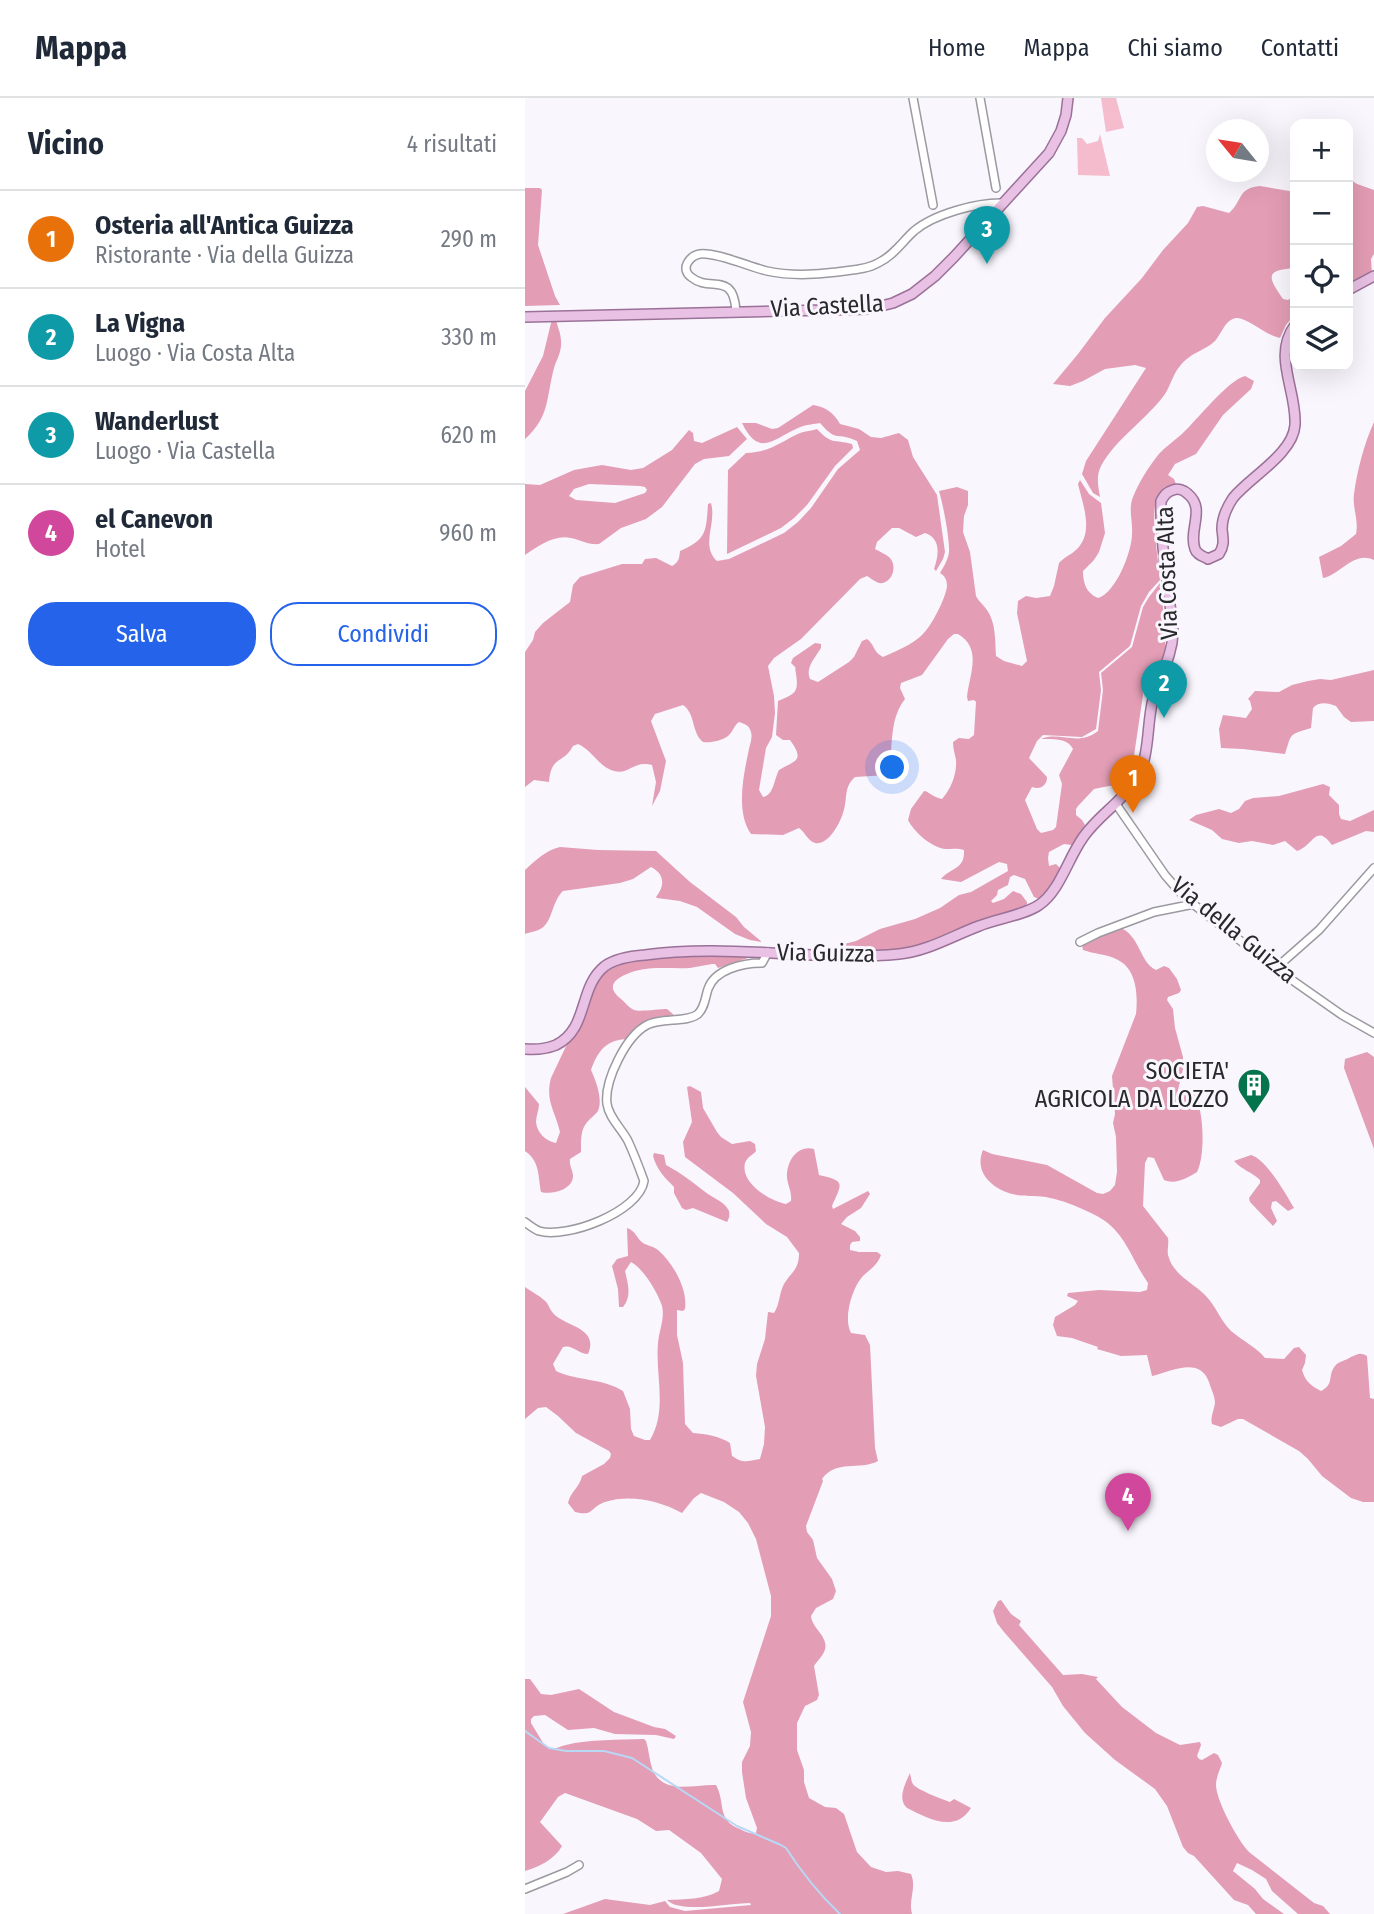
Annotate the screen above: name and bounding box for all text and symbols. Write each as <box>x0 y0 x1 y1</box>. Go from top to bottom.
text: Mappa <box>35 28 127 68</box>
text: Home <box>928 34 985 62</box>
text: Mappa <box>1023 34 1089 62</box>
text: Chi siamo <box>1127 34 1223 62</box>
text: Contatti <box>1261 34 1339 62</box>
north arrow <box>1206 119 1269 182</box>
map controls <box>1290 119 1353 371</box>
button: + <box>1290 119 1353 182</box>
text: Vicino <box>28 126 104 162</box>
text: 4 risultati <box>407 130 497 158</box>
button: − <box>1290 182 1353 245</box>
pin: 3 <box>964 206 1010 264</box>
text: Osteria all'Antica Guizza <box>95 210 354 241</box>
text: 1 <box>46 225 56 253</box>
text: 290 m <box>441 225 497 253</box>
text: Ristorante · Via della Guizza <box>95 241 354 269</box>
button: locate <box>1290 245 1353 308</box>
street label: Via Castella <box>770 289 884 323</box>
text: La Vigna <box>95 308 185 339</box>
button: layers <box>1290 308 1353 371</box>
text: 2 <box>46 323 56 351</box>
text: 330 m <box>441 323 497 351</box>
text: Luogo · Via Costa Alta <box>95 339 295 367</box>
text: Wanderlust <box>95 406 219 437</box>
text: 3 <box>46 421 56 449</box>
text: 620 m <box>441 421 497 449</box>
text: Luogo · Via Castella <box>95 437 276 465</box>
text: el Canevon <box>95 504 213 535</box>
street label: Via Costa Alta <box>1151 506 1183 640</box>
text: 4 <box>45 519 57 547</box>
text: 960 m <box>439 519 497 547</box>
text: Hotel <box>95 535 146 563</box>
button: Salva <box>28 602 256 666</box>
button: Condividi <box>270 602 497 666</box>
pin: 2 <box>1141 660 1187 718</box>
your location <box>875 750 909 784</box>
pin: 1 <box>1110 755 1156 813</box>
street label: Via della Guizza <box>1166 871 1302 989</box>
street label: Via Guizza <box>777 938 875 968</box>
place label: SOCIETA' AGRICOLA DA LOZZO <box>1035 1057 1229 1113</box>
building icon: SOCIETA' AGRICOLA DA LOZZO <box>1235 1066 1273 1115</box>
pin: 4 <box>1105 1473 1151 1531</box>

